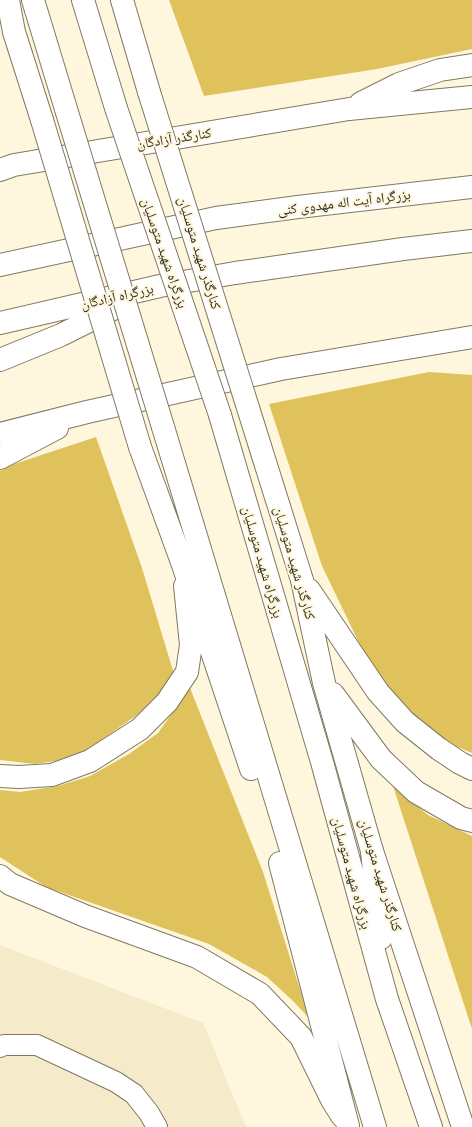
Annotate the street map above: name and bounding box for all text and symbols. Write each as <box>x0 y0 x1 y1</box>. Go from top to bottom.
street label: کنارگذر آزادگان <box>135 123 213 153</box>
street label: بزرگراه آیت اله مهدوی کنی <box>276 185 412 219</box>
street label: کنارگذر شهید متوسلیان <box>174 194 226 312</box>
street label: بزرگراه شهید متوسلیان <box>138 195 192 311</box>
street label: بزرگراه آزادگان <box>79 279 155 313</box>
street label: بزرگراه شهید متوسلیان <box>238 504 288 620</box>
street label: کنارگذر شهید متوسلیان <box>270 504 320 622</box>
street label: بزرگراه شهید متوسلیان <box>328 815 376 931</box>
street label: کنارگذر شهید متوسلیان <box>355 816 407 934</box>

